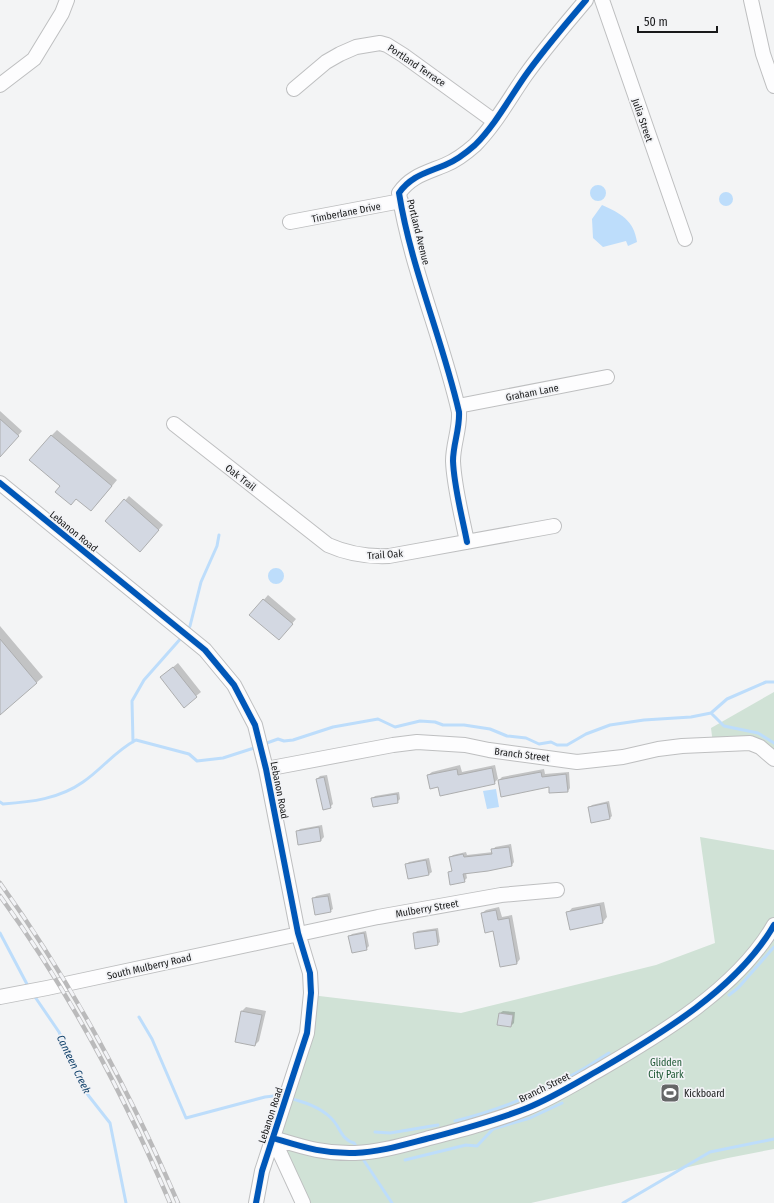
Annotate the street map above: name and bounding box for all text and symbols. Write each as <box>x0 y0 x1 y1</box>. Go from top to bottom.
scale bar <box>638 8 717 34</box>
text: 50 m <box>644 15 668 29</box>
street label: Portland Terrace <box>385 42 448 90</box>
street label: Julia Street <box>629 97 655 144</box>
street label: Portland Avenue <box>404 198 432 266</box>
street label: Timberlane Drive <box>311 200 382 226</box>
street label: Graham Lane <box>505 382 560 404</box>
street label: Oak Trail <box>223 462 258 494</box>
street label: Lebanon Road <box>47 509 100 555</box>
street label: Trail Oak <box>367 548 404 562</box>
street label: Branch Street <box>494 746 551 764</box>
street label: Lebanon Road <box>268 760 290 820</box>
street label: Mulberry Street <box>395 897 460 920</box>
street label: South Mulberry Road <box>106 951 193 983</box>
water label: Canteen Creek <box>54 1033 94 1096</box>
park label: Glidden City Park <box>648 1057 684 1081</box>
street label: Branch Street <box>517 1070 573 1105</box>
sports icon: Kickboard <box>659 1082 681 1104</box>
street label: Lebanon Road <box>256 1086 286 1145</box>
place label: Kickboard <box>684 1088 725 1100</box>

